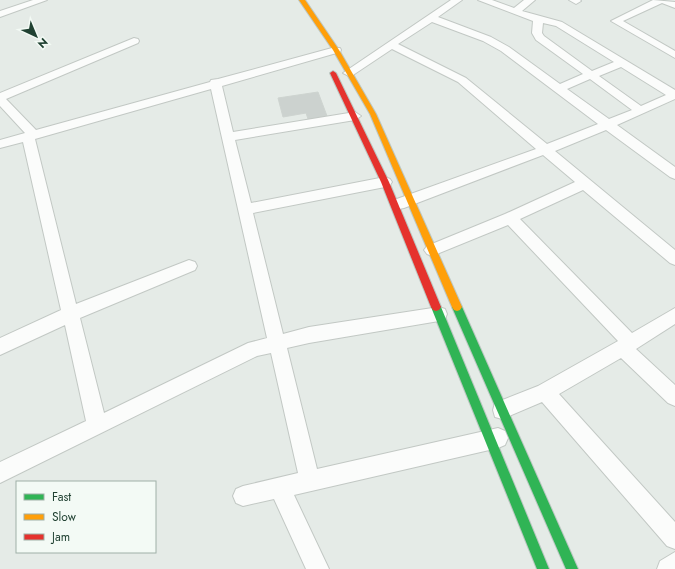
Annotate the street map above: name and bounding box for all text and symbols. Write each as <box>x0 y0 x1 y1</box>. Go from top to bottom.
north arrow <box>16 16 56 56</box>
text: N <box>34 34 52 52</box>
legend <box>16 481 156 553</box>
text: Fast <box>52 488 71 506</box>
text: Slow <box>52 508 77 526</box>
text: Jam <box>50 528 70 546</box>

